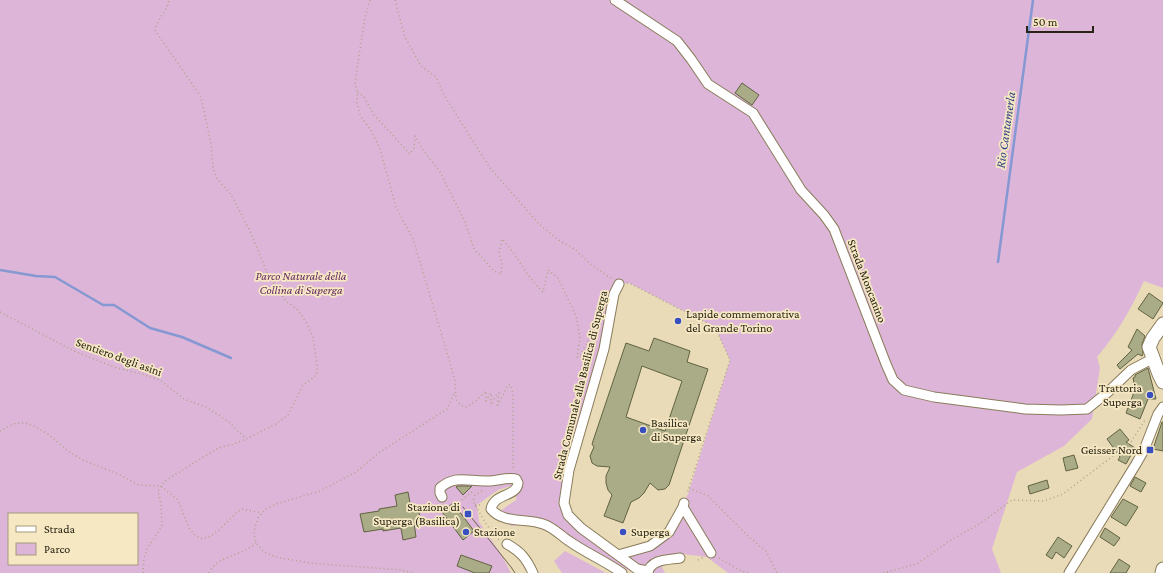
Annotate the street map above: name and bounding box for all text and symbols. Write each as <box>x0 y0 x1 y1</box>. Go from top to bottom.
scale bar <box>1027 8 1093 34</box>
text: 50 m <box>1033 15 1058 29</box>
water label: Rio Cantamerla <box>993 91 1018 169</box>
street label: Strada Moncanino <box>845 237 889 325</box>
park label: Parco Naturale della Collina di Superga <box>255 269 347 297</box>
street label: Strada Comunale alla Basilica di Superga <box>550 289 610 481</box>
place label: Lapide commemorativa del Grande Torino <box>686 307 800 335</box>
marker: Lapide commemorativa del Grande Torino <box>673 316 683 326</box>
street label: Sentiero degli asini <box>74 335 164 379</box>
place label: Trattoria Superga <box>1099 381 1142 409</box>
marker: Trattoria Superga <box>1145 390 1155 400</box>
place label: Basilica di Superga <box>651 416 702 444</box>
marker: Basilica di Superga <box>638 425 648 435</box>
place label: Geisser Nord <box>1081 443 1143 457</box>
marker: Geisser Nord <box>1145 445 1155 455</box>
place label: Stazione di Superga (Basilica) <box>374 500 460 528</box>
marker: Stazione di Superga (Basilica) <box>463 509 473 519</box>
legend <box>8 513 138 565</box>
text: Strada <box>44 522 75 536</box>
place label: Stazione <box>474 525 515 539</box>
place label: Superga <box>631 525 670 539</box>
marker: Stazione <box>461 527 471 537</box>
marker: Superga <box>618 527 628 537</box>
text: Parco <box>44 542 70 556</box>

